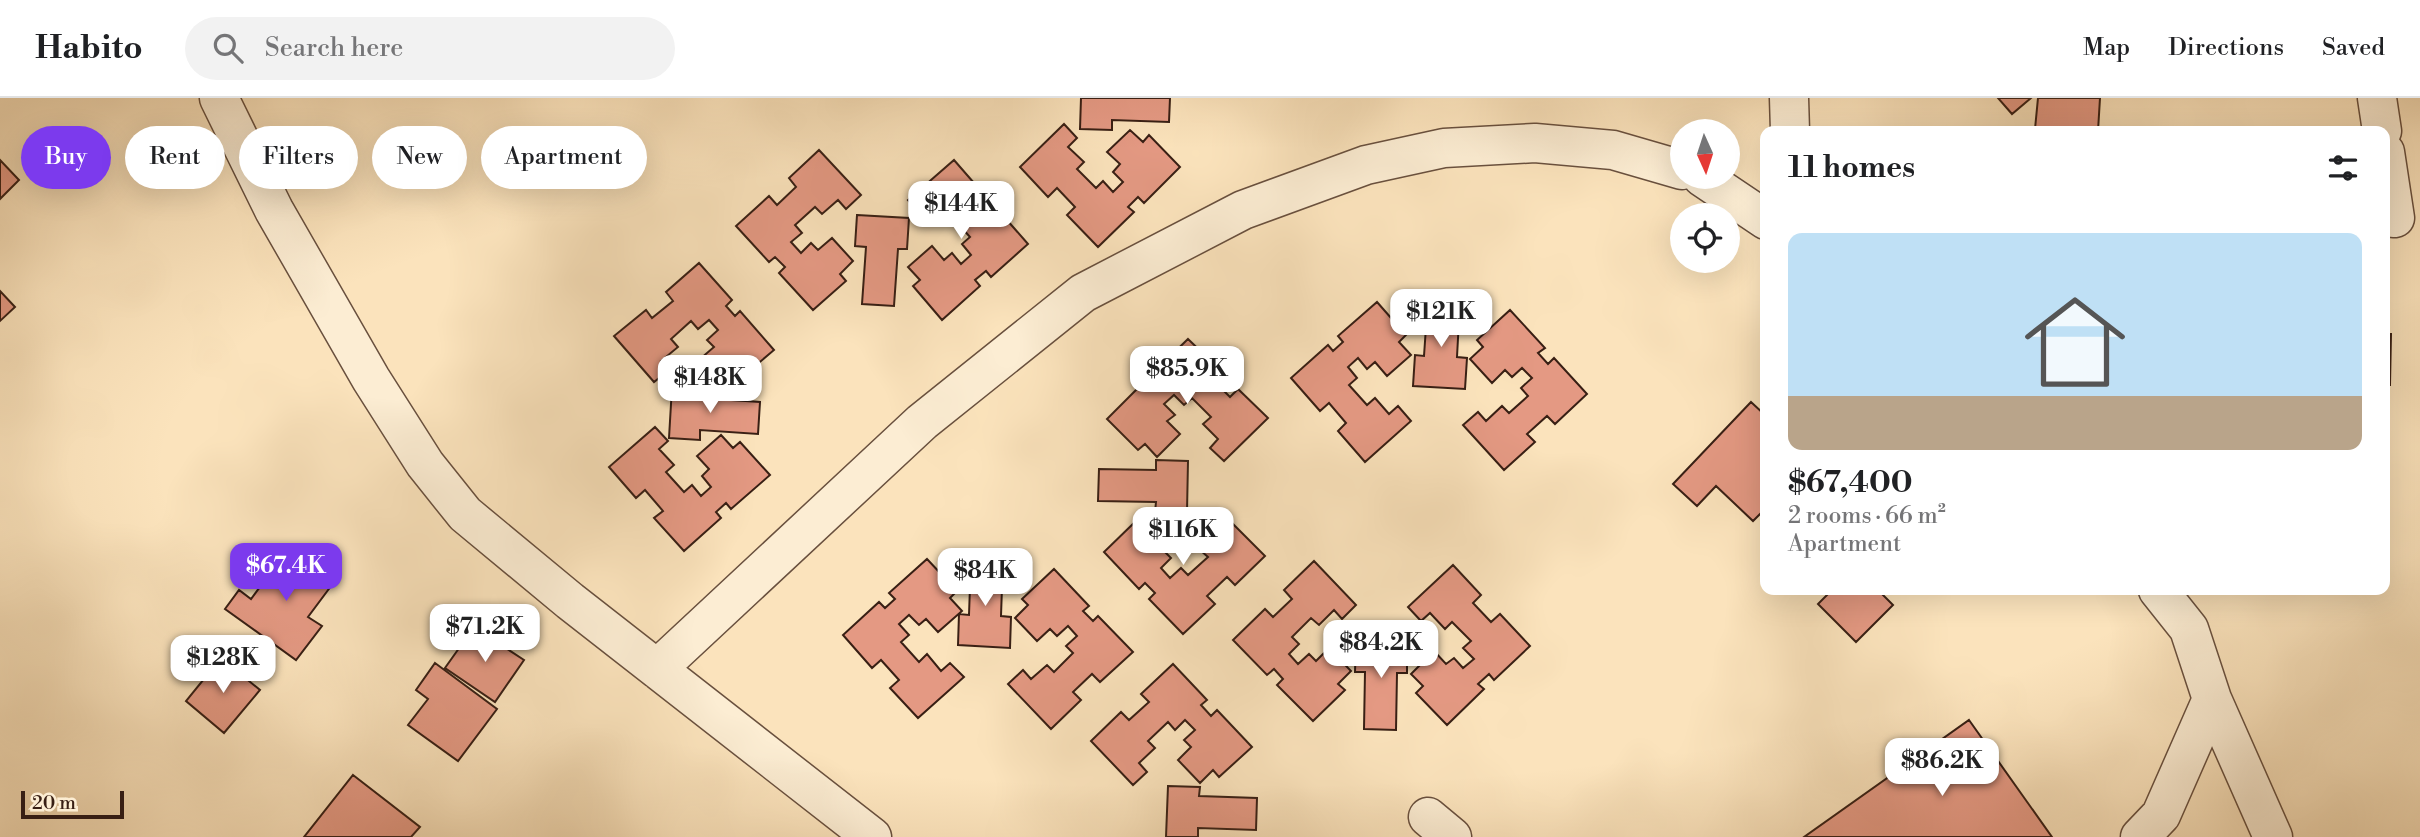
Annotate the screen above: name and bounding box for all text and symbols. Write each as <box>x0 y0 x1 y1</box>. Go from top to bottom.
search box <box>185 17 675 80</box>
text: Habito <box>35 28 143 69</box>
icon: search <box>209 29 247 67</box>
text: Search here <box>265 32 404 64</box>
text: Map <box>2083 33 2130 63</box>
text: Directions <box>2168 33 2284 63</box>
text: Saved <box>2322 33 2385 63</box>
north arrow <box>1670 119 1740 189</box>
map controls <box>1670 119 1740 273</box>
chip: Buy <box>21 126 111 189</box>
chip: Rent <box>125 126 225 189</box>
chip: Filters <box>239 126 358 189</box>
chip: New <box>372 126 467 189</box>
chip: Apartment <box>481 126 647 189</box>
text: 11 homes <box>1788 149 1915 187</box>
icon: filters <box>2324 149 2362 187</box>
pin: $144K <box>912 181 1010 241</box>
text: $144K <box>924 190 998 218</box>
button: locate <box>1670 203 1740 273</box>
icon: home <box>2012 279 2138 405</box>
pin: $121K <box>1392 289 1490 349</box>
text: $121K <box>1406 298 1476 326</box>
pin: $85.9K <box>1130 346 1244 406</box>
text: $85.9K <box>1146 355 1228 383</box>
pin: $148K <box>661 356 759 415</box>
text: $148K <box>674 364 746 392</box>
text: $67,400 <box>1788 464 1913 502</box>
text: 2 rooms · 66 m² <box>1788 502 1946 530</box>
pin: $116K <box>1134 508 1232 567</box>
text: $116K <box>1149 516 1217 544</box>
text: Apartment <box>1788 530 1901 558</box>
pin: $67.4K <box>229 544 343 603</box>
pin: $84K <box>944 548 1026 608</box>
text: $67.4K <box>246 552 326 580</box>
text: $84K <box>954 557 1016 585</box>
pin: $71.2K <box>428 604 542 664</box>
text: $71.2K <box>446 613 524 641</box>
pin: $84.2K <box>1324 620 1438 680</box>
text: $84.2K <box>1339 629 1423 657</box>
pin: $128K <box>174 636 272 695</box>
text: $128K <box>187 644 259 672</box>
pin: $86.2K <box>1885 738 1999 798</box>
text: $86.2K <box>1901 747 1983 775</box>
scale bar <box>21 788 124 820</box>
text: 20 m <box>32 791 76 815</box>

